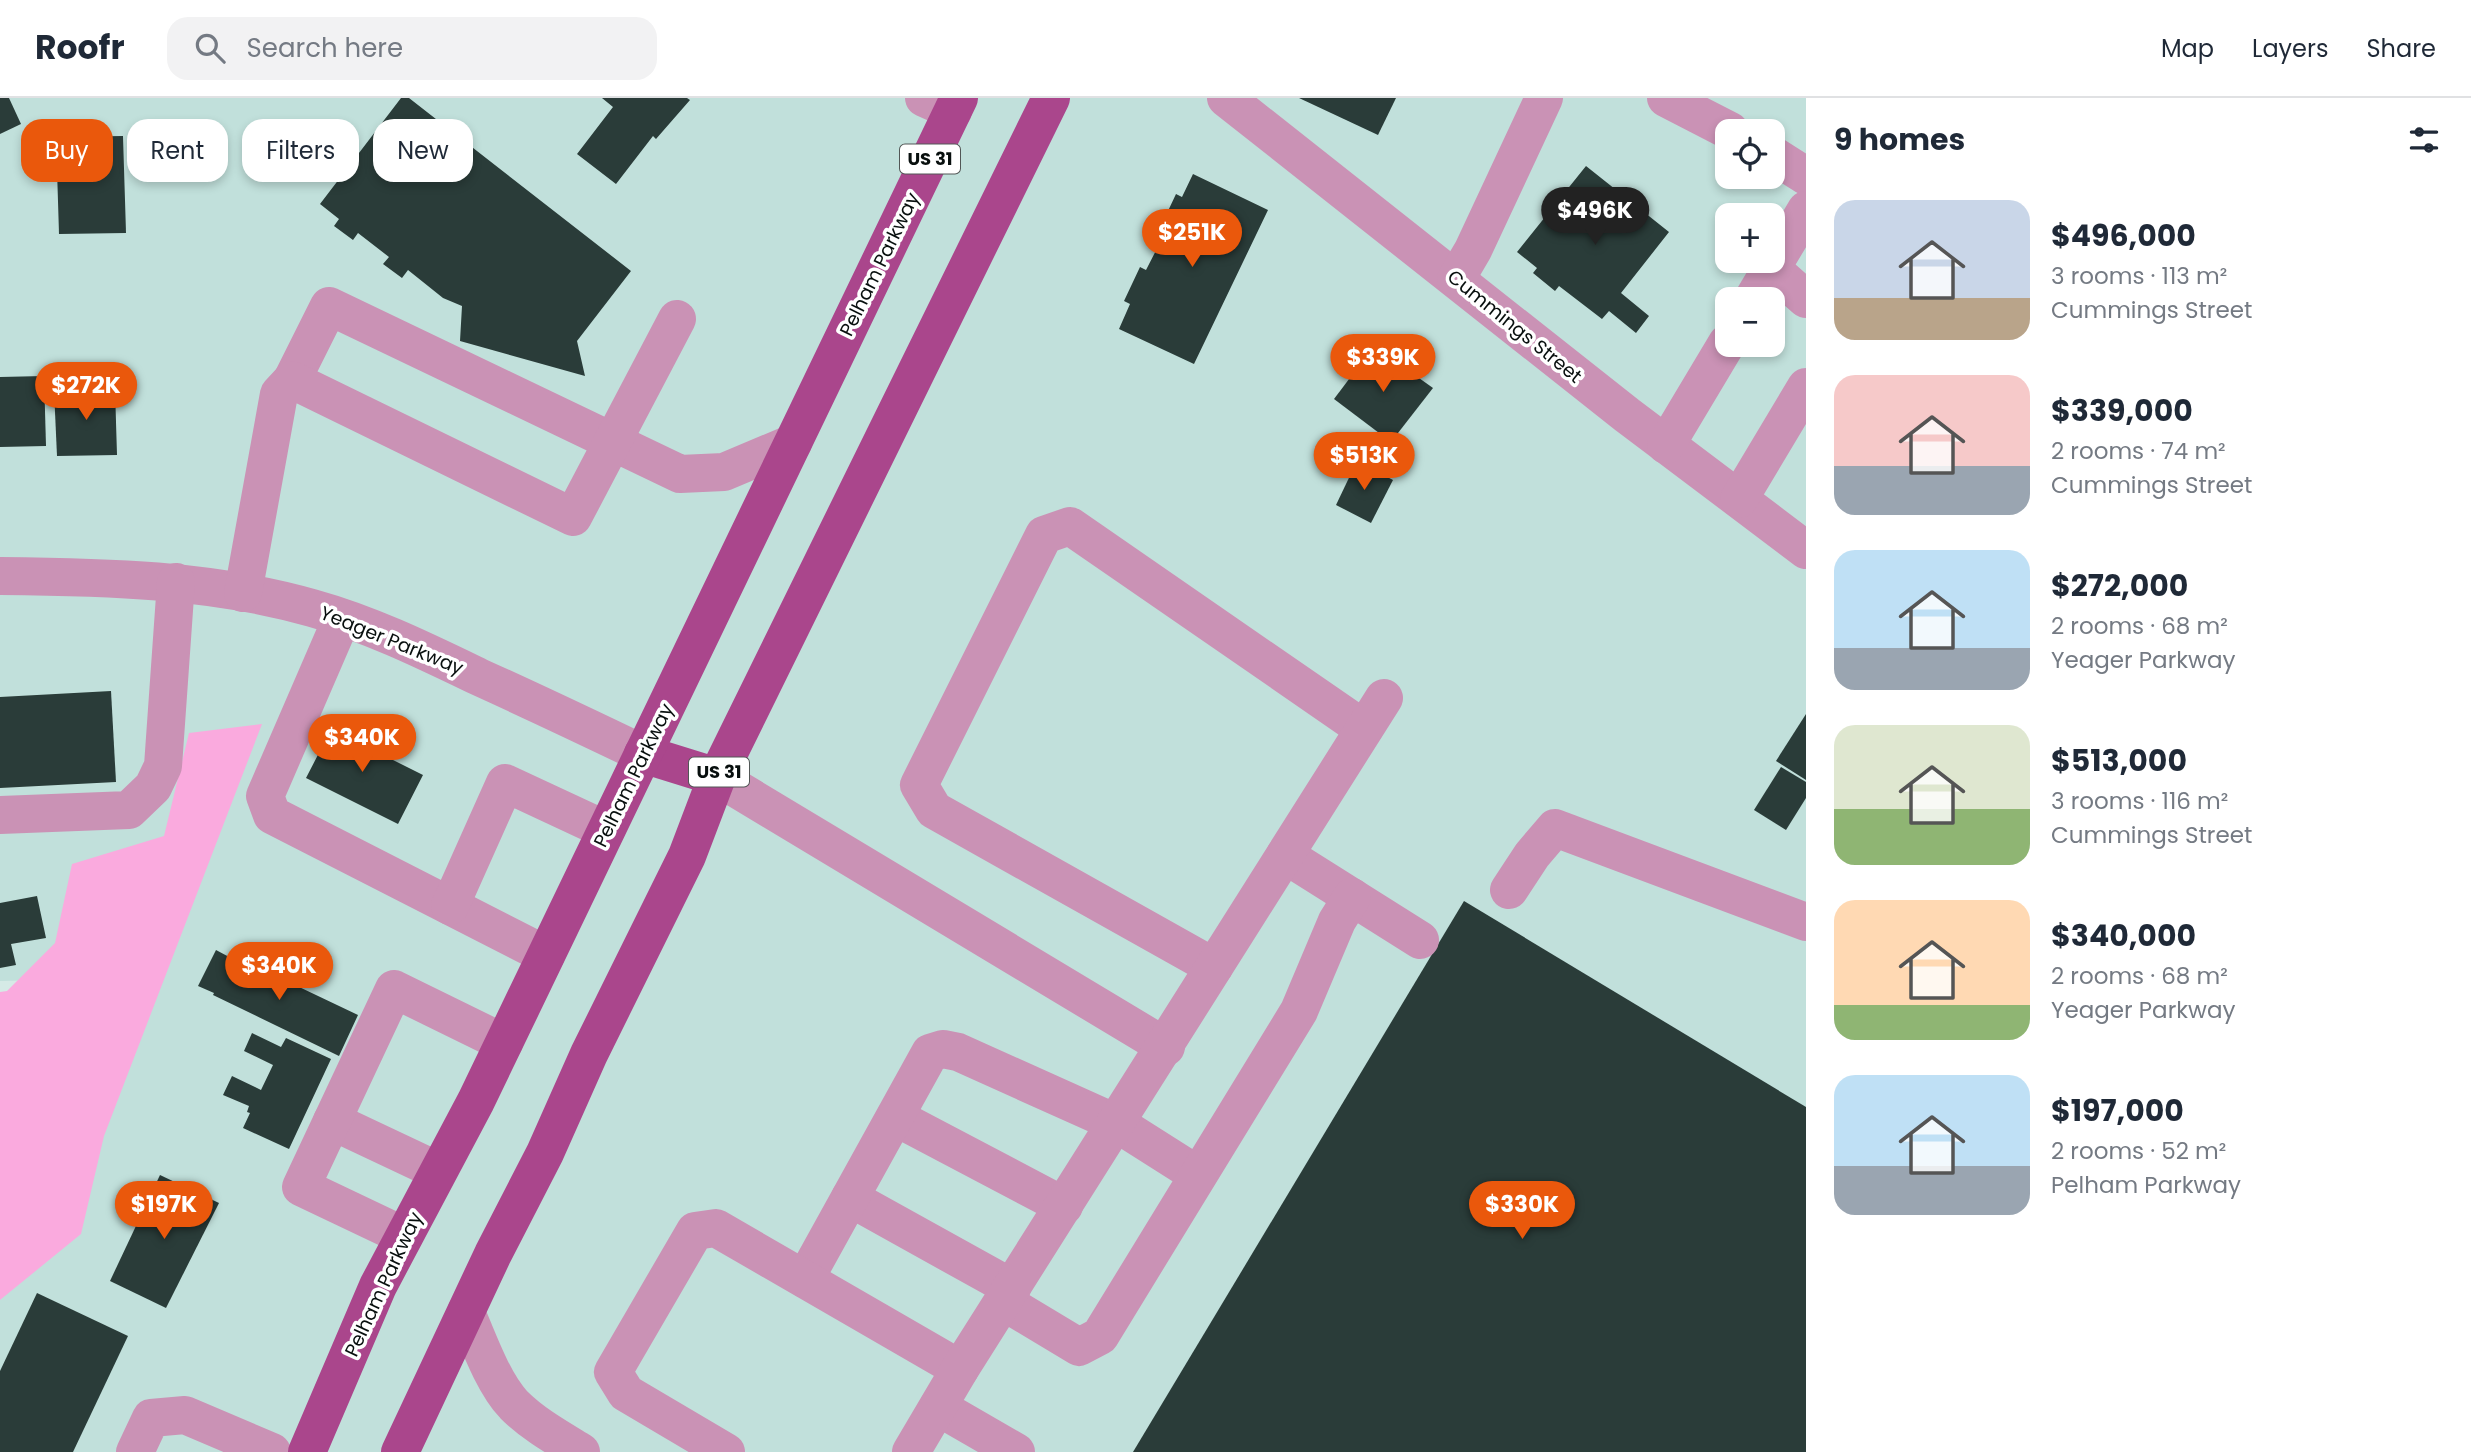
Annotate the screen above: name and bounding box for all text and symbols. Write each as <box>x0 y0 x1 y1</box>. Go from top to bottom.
search box <box>167 17 657 80</box>
text: Roofr <box>35 24 125 71</box>
icon: search <box>191 29 229 67</box>
text: Search here <box>247 30 403 66</box>
text: Map <box>2161 32 2214 65</box>
text: Layers <box>2252 32 2328 65</box>
text: Share <box>2366 32 2436 65</box>
text: 9 homes <box>1834 118 1965 161</box>
chip: Buy <box>21 119 113 182</box>
chip: Rent <box>127 119 228 182</box>
chip: Filters <box>242 119 359 182</box>
chip: New <box>373 119 473 182</box>
map controls <box>1715 119 1785 357</box>
button: locate <box>1715 119 1785 189</box>
icon: filters <box>2405 121 2443 159</box>
road number: US 31 <box>900 144 960 174</box>
street label: Pelham Parkway <box>833 188 926 341</box>
pin: $496K <box>1546 188 1644 247</box>
text: $496K <box>1557 194 1633 226</box>
button: + <box>1715 203 1785 273</box>
pin: $251K <box>1143 209 1241 269</box>
text: $496,000 <box>2051 214 2196 257</box>
text: $251K <box>1158 216 1226 248</box>
icon: home <box>1890 228 1974 312</box>
text: 3 rooms · 113 m² <box>2051 260 2227 292</box>
street label: Cummings Street <box>1442 264 1588 389</box>
button: − <box>1715 287 1785 357</box>
text: Cummings Street <box>2051 294 2252 326</box>
pin: $339K <box>1334 334 1432 394</box>
text: $339K <box>1346 341 1420 373</box>
pin: $272K <box>37 362 135 422</box>
text: $272K <box>51 369 121 401</box>
text: $339,000 <box>2051 389 2193 432</box>
icon: home <box>1890 403 1974 487</box>
pin: $513K <box>1315 432 1413 492</box>
text: 2 rooms · 74 m² <box>2051 435 2226 467</box>
text: $513K <box>1330 439 1398 471</box>
text: Cummings Street <box>2051 469 2252 501</box>
text: $272,000 <box>2051 564 2188 607</box>
icon: home <box>1890 578 1974 662</box>
street label: Yeager Parkway <box>316 599 468 682</box>
text: 2 rooms · 68 m² <box>2051 610 2228 642</box>
text: Yeager Parkway <box>2051 644 2235 676</box>
street label: Pelham Parkway <box>587 699 680 852</box>
pin: $340K <box>313 714 411 774</box>
text: $340K <box>324 721 400 753</box>
text: $513,000 <box>2051 739 2187 782</box>
icon: home <box>1890 753 1974 837</box>
road number: US 31 <box>689 758 749 786</box>
text: 3 rooms · 116 m² <box>2051 785 2228 817</box>
text: Cummings Street <box>2051 819 2252 851</box>
text: $340,000 <box>2051 914 2196 957</box>
icon: home <box>1890 928 1974 1012</box>
pin: $340K <box>230 942 328 1002</box>
text: $340K <box>241 949 317 981</box>
text: 2 rooms · 68 m² <box>2051 960 2228 992</box>
text: Yeager Parkway <box>2051 994 2235 1026</box>
text: $197,000 <box>2051 1089 2184 1132</box>
icon: home <box>1890 1103 1974 1187</box>
text: 2 rooms · 52 m² <box>2051 1135 2226 1167</box>
text: Pelham Parkway <box>2051 1169 2241 1201</box>
pin: $197K <box>115 1182 213 1241</box>
pin: $330K <box>1473 1182 1571 1241</box>
text: $197K <box>131 1188 197 1220</box>
text: $330K <box>1485 1188 1559 1220</box>
street label: Pelham Parkway <box>338 1207 429 1361</box>

